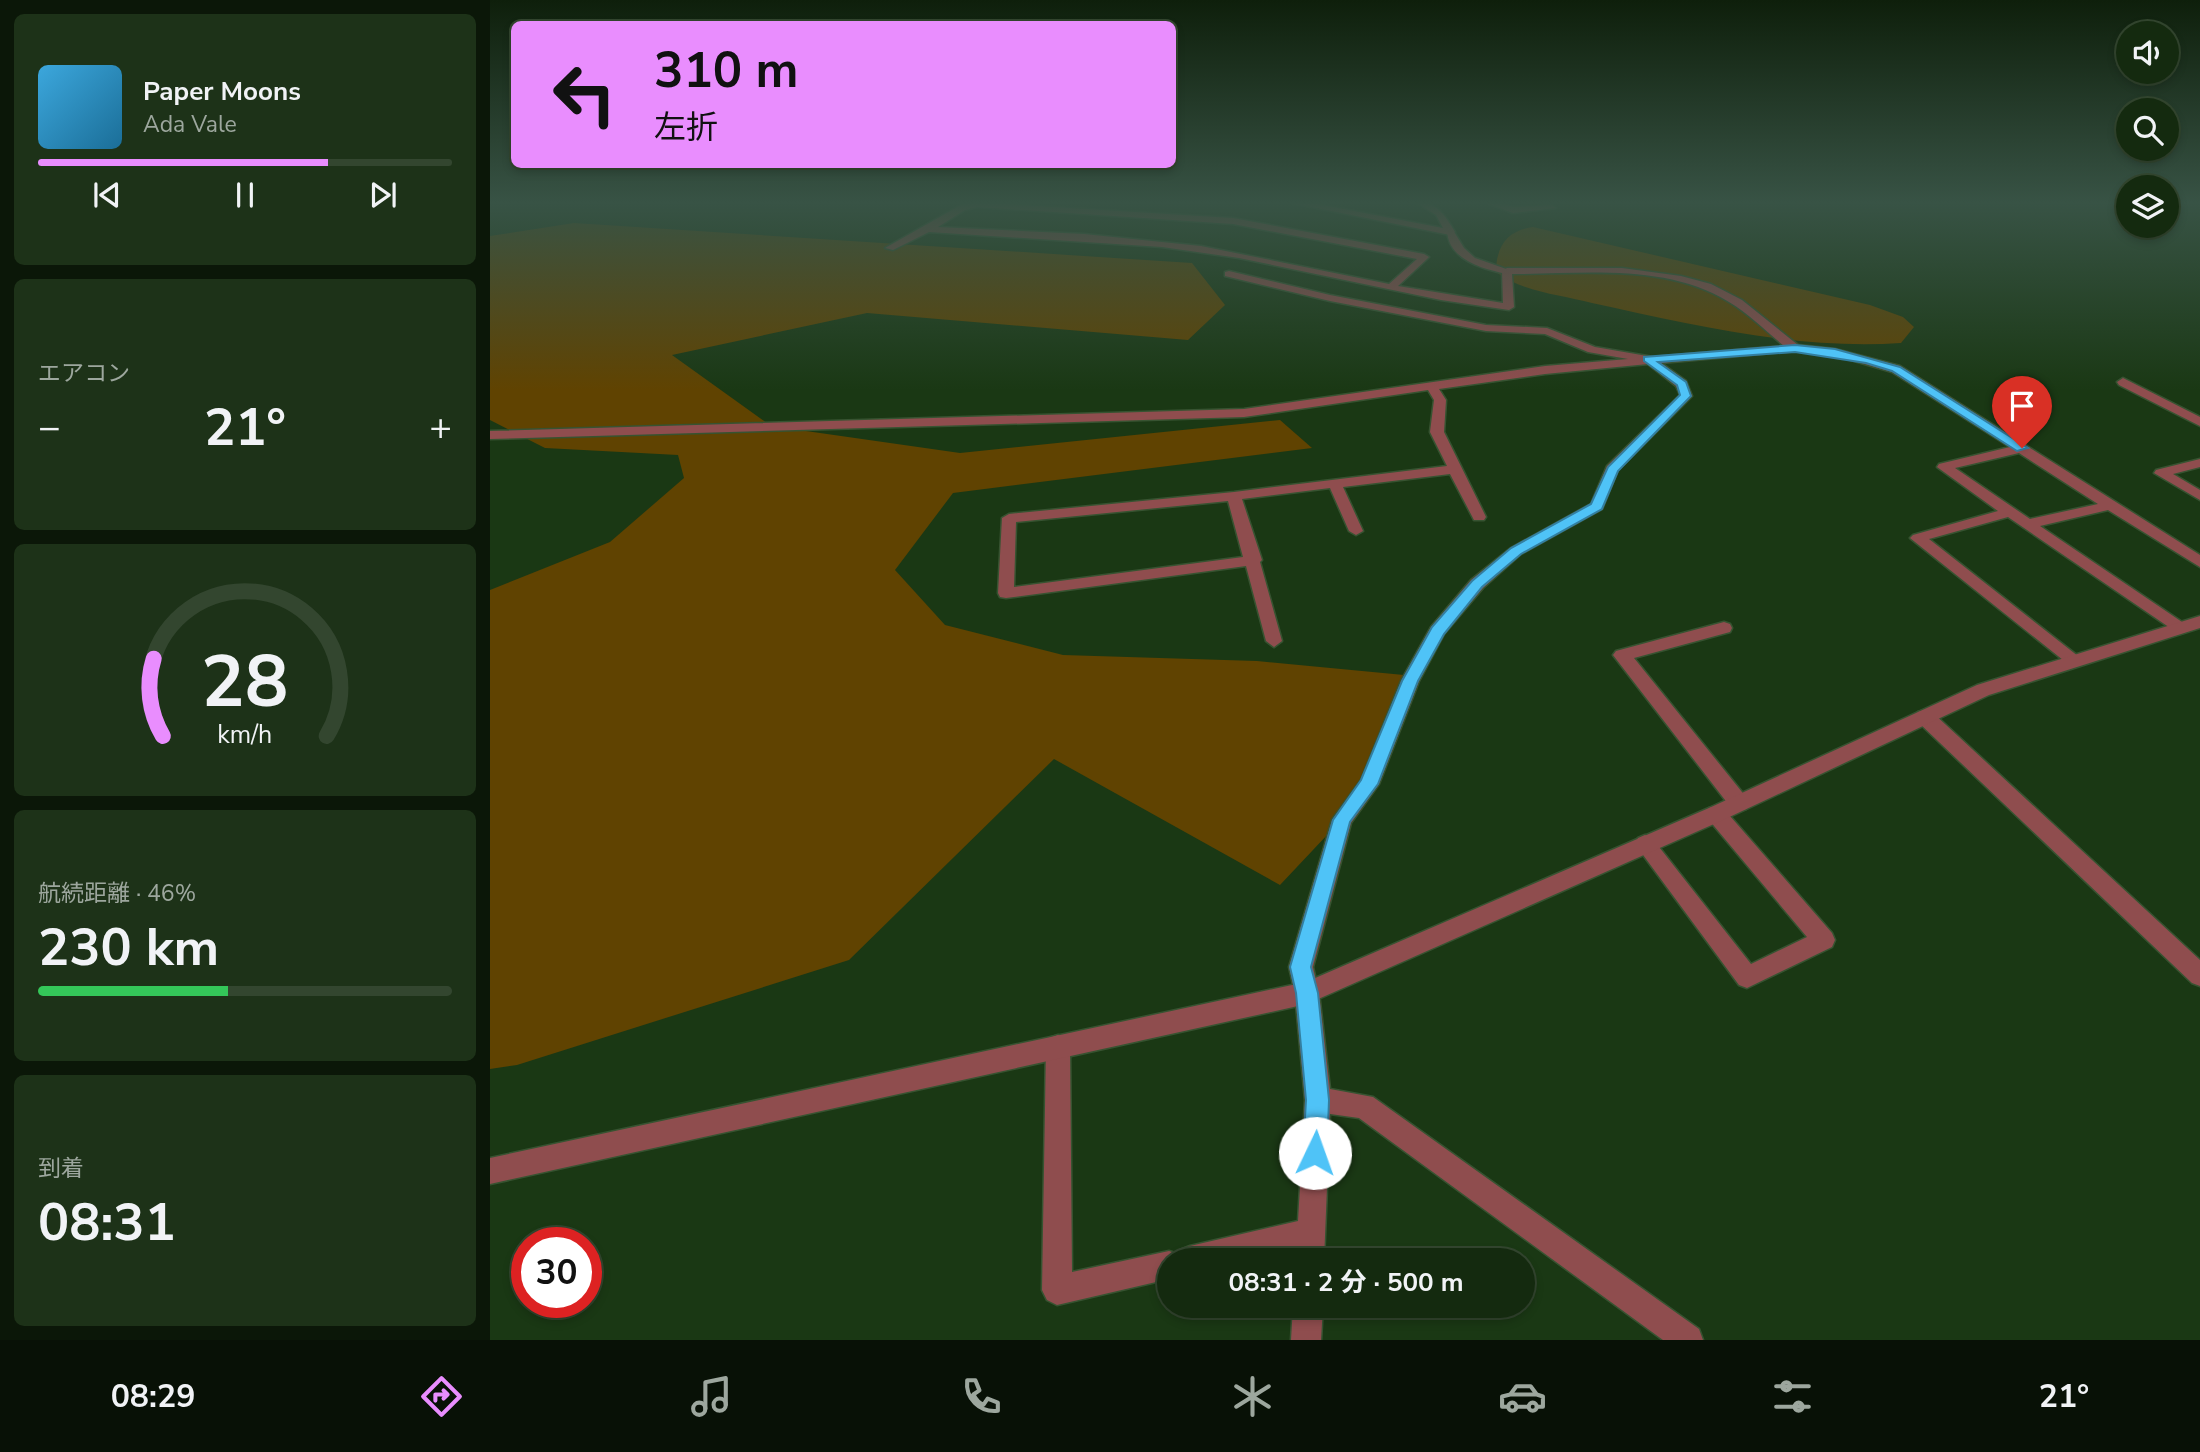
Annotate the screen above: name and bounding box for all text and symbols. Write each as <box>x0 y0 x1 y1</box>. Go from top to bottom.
map controls <box>2116 21 2179 238</box>
button: sound <box>2116 21 2179 84</box>
text: 310 m <box>654 37 798 104</box>
icon: left <box>539 49 630 140</box>
text: Paper Moons <box>143 74 301 109</box>
button: search <box>2116 98 2179 161</box>
text: 左折 <box>654 106 718 149</box>
text: Ada Vale <box>143 109 237 140</box>
button: layers <box>2116 175 2179 238</box>
icon: previous <box>88 176 126 214</box>
icon: pause <box>226 176 264 214</box>
icon: next <box>364 176 402 214</box>
text: エアコン <box>38 358 130 389</box>
pin <box>1992 376 2052 448</box>
icon: arrive <box>2003 387 2041 425</box>
text: 21° <box>204 392 286 463</box>
text: − <box>38 402 61 453</box>
text: + <box>429 402 452 453</box>
text: 28 <box>201 632 289 732</box>
text: km/h <box>217 718 273 752</box>
text: 航続距離 · 46% <box>38 878 196 909</box>
text: 230 km <box>38 912 219 983</box>
position arrow <box>1278 1116 1352 1190</box>
text: 到着 <box>38 1153 84 1184</box>
text: 08:31 <box>38 1187 176 1258</box>
speed limit sign: 30 <box>511 1227 602 1318</box>
text: 08:31 · 2 分 · 500 m <box>1228 1265 1464 1300</box>
icon: directions <box>417 1372 466 1421</box>
icon: music <box>687 1372 736 1421</box>
icon: phone <box>957 1372 1006 1421</box>
icon: climate <box>1228 1372 1277 1421</box>
icon: car <box>1498 1372 1547 1421</box>
icon: filters <box>1768 1372 1817 1421</box>
text: 08:29 <box>111 1375 195 1418</box>
text: 21° <box>2039 1375 2089 1418</box>

